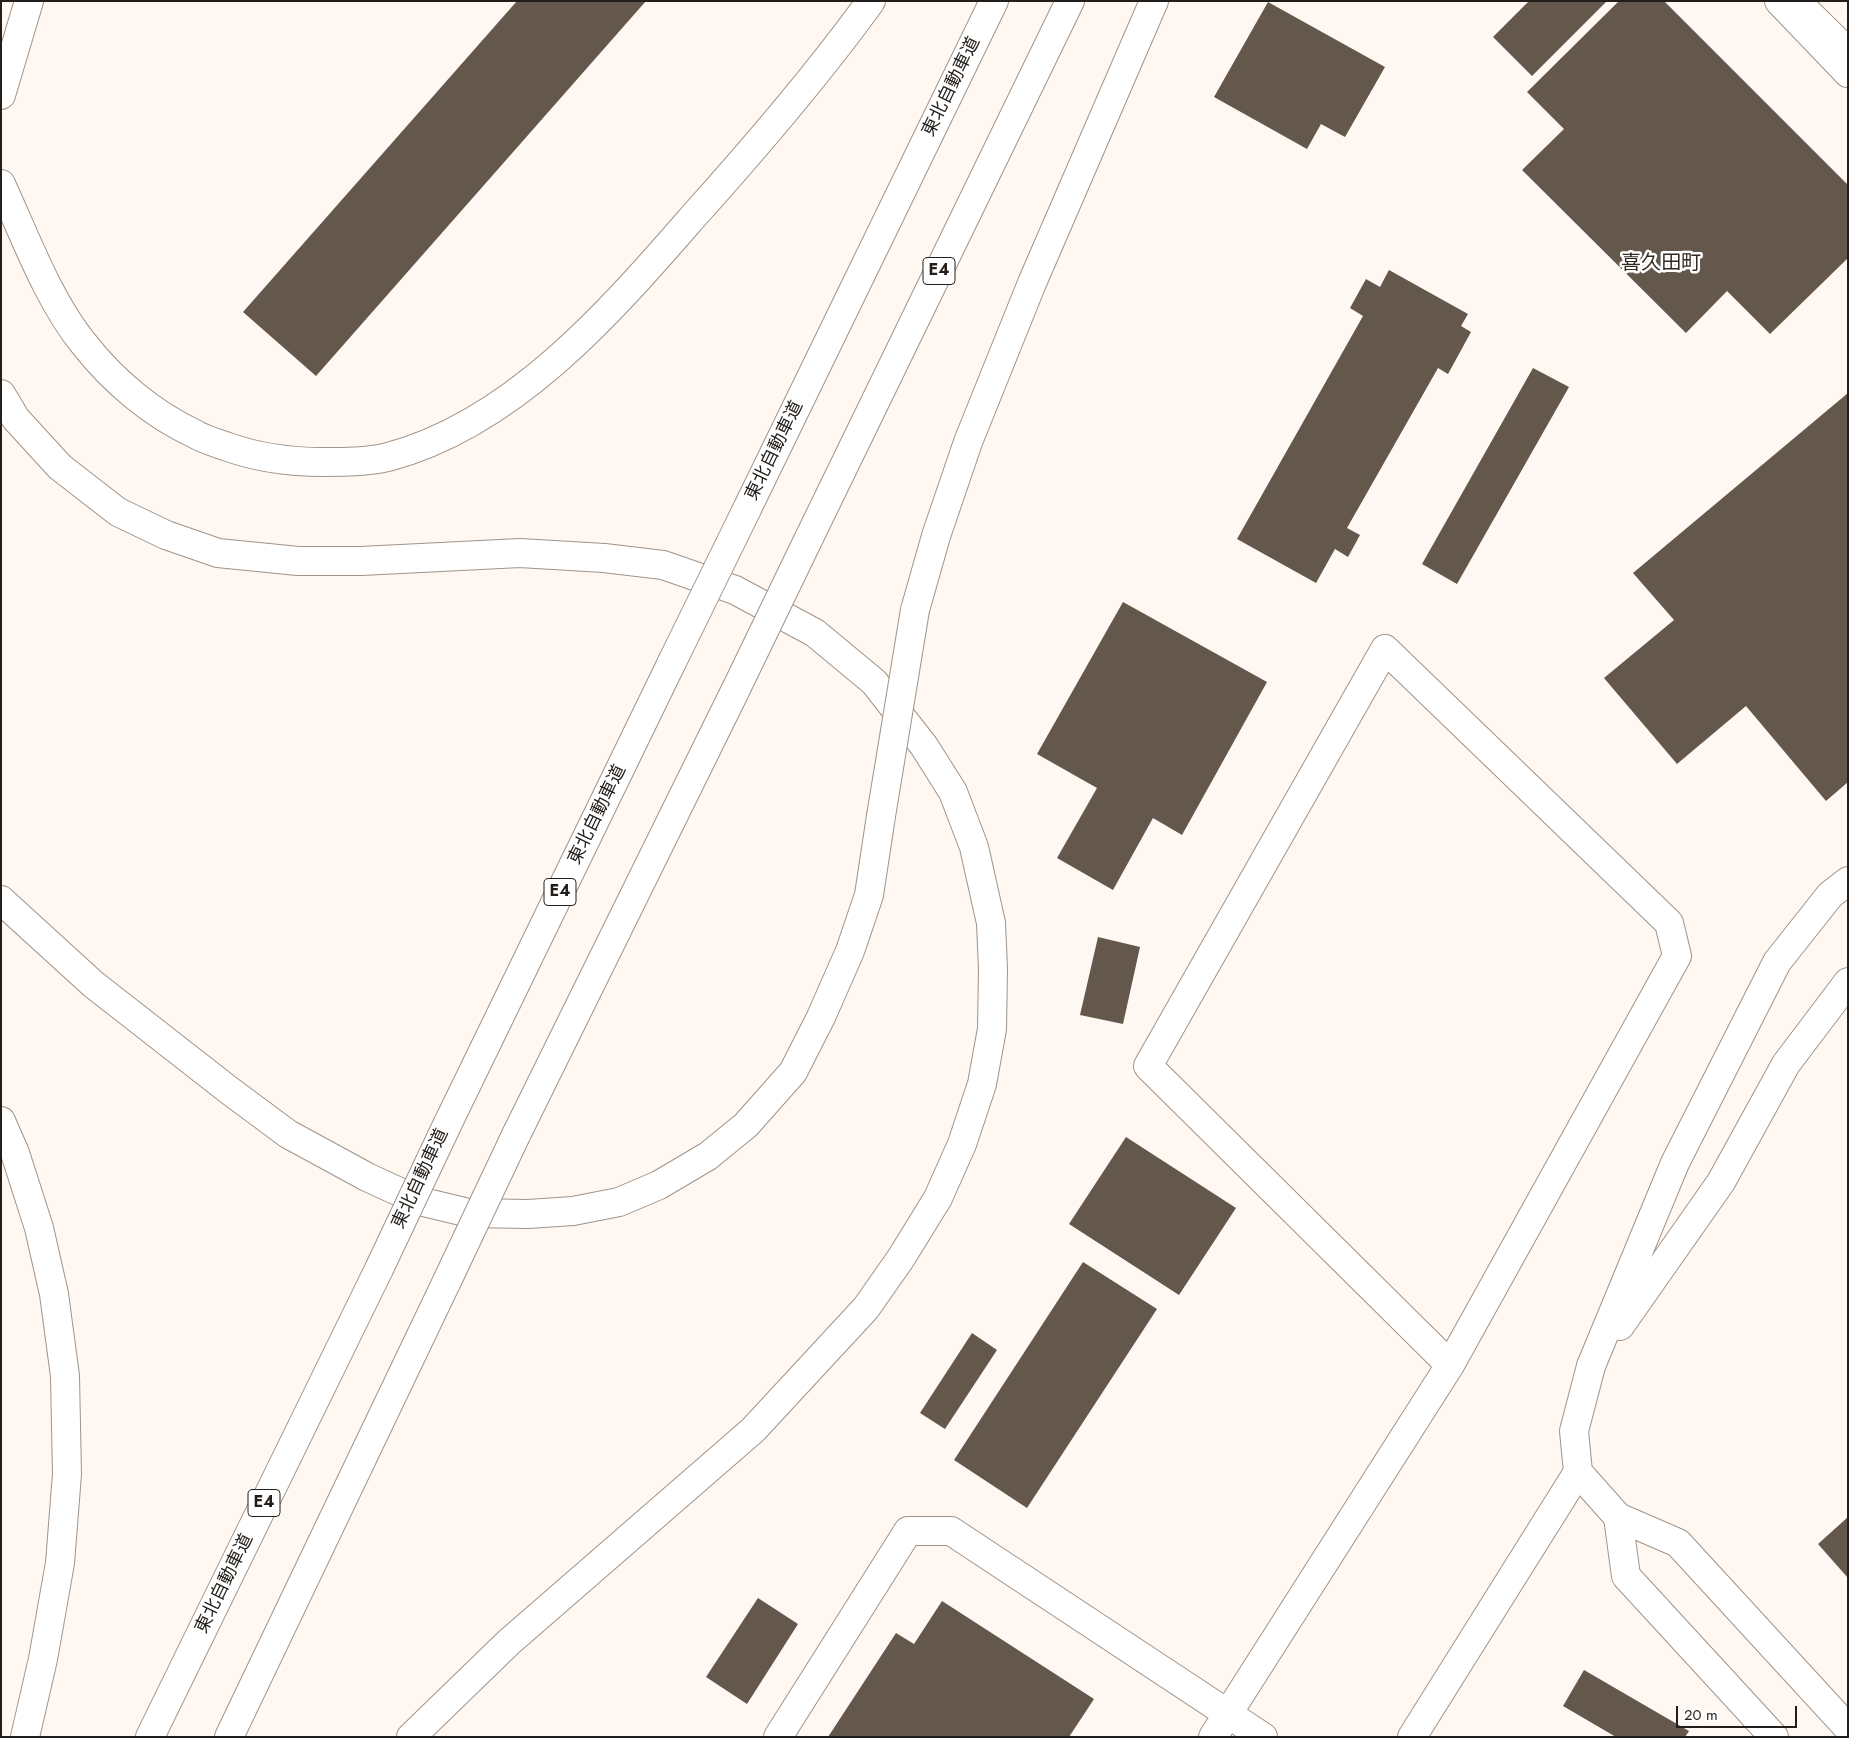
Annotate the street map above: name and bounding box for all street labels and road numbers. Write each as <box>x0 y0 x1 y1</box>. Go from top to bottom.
street label: 東北自動車道 <box>919 34 985 140</box>
road number: E4 <box>923 258 955 284</box>
street label: 東北自動車道 <box>742 398 808 504</box>
street label: 東北自動車道 <box>565 762 631 868</box>
road number: E4 <box>544 879 576 906</box>
street label: 東北自動車道 <box>388 1125 454 1233</box>
road number: E4 <box>248 1490 280 1516</box>
street label: 東北自動車道 <box>192 1531 258 1637</box>

